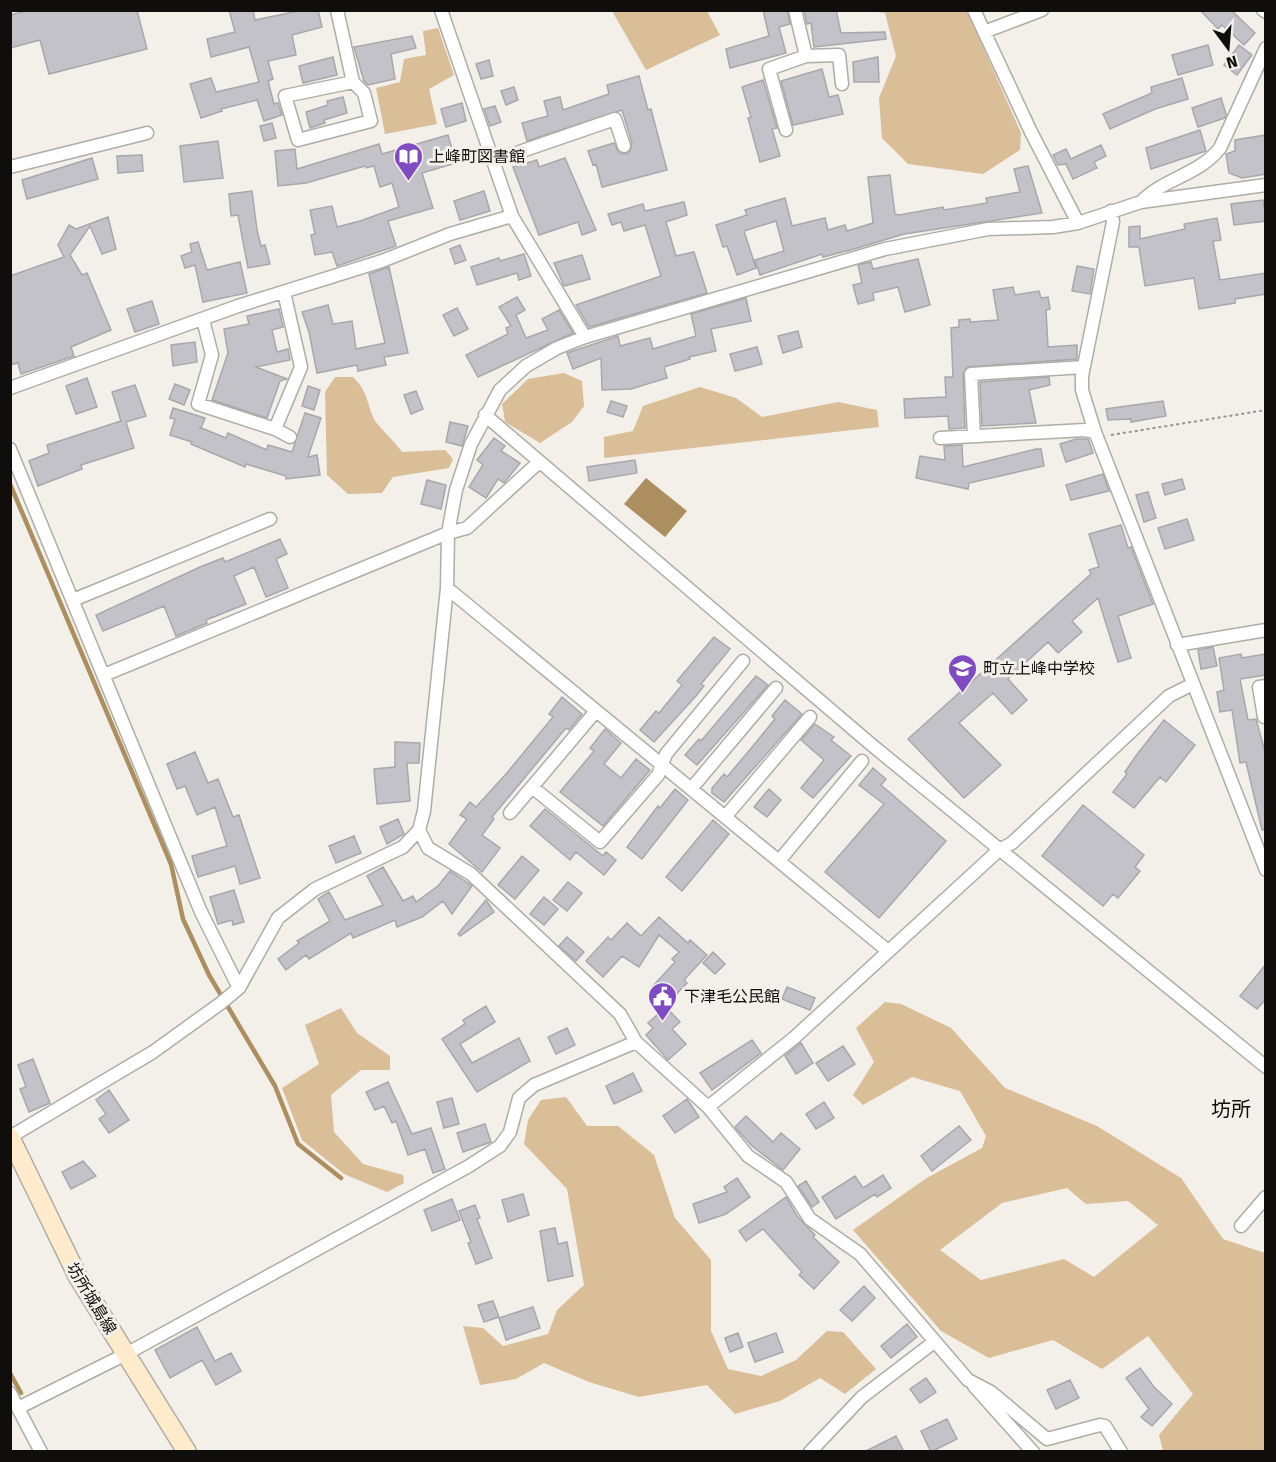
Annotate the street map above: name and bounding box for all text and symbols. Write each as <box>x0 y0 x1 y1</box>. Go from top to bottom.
north arrow <box>1198 18 1258 78</box>
text: N <box>1224 51 1240 73</box>
library icon: 上峰町図書館 <box>392 140 424 182</box>
place label: 上峰町図書館 <box>429 147 525 166</box>
school or university icon: 町立上峰中学校 <box>946 652 978 694</box>
place label: 町立上峰中学校 <box>983 659 1095 678</box>
public building icon: 下津毛公民館 <box>647 980 679 1022</box>
place label: 下津毛公民館 <box>684 987 780 1006</box>
district label: 坊所 <box>1211 1097 1251 1121</box>
street label: 坊所城島線 <box>63 1259 120 1337</box>

